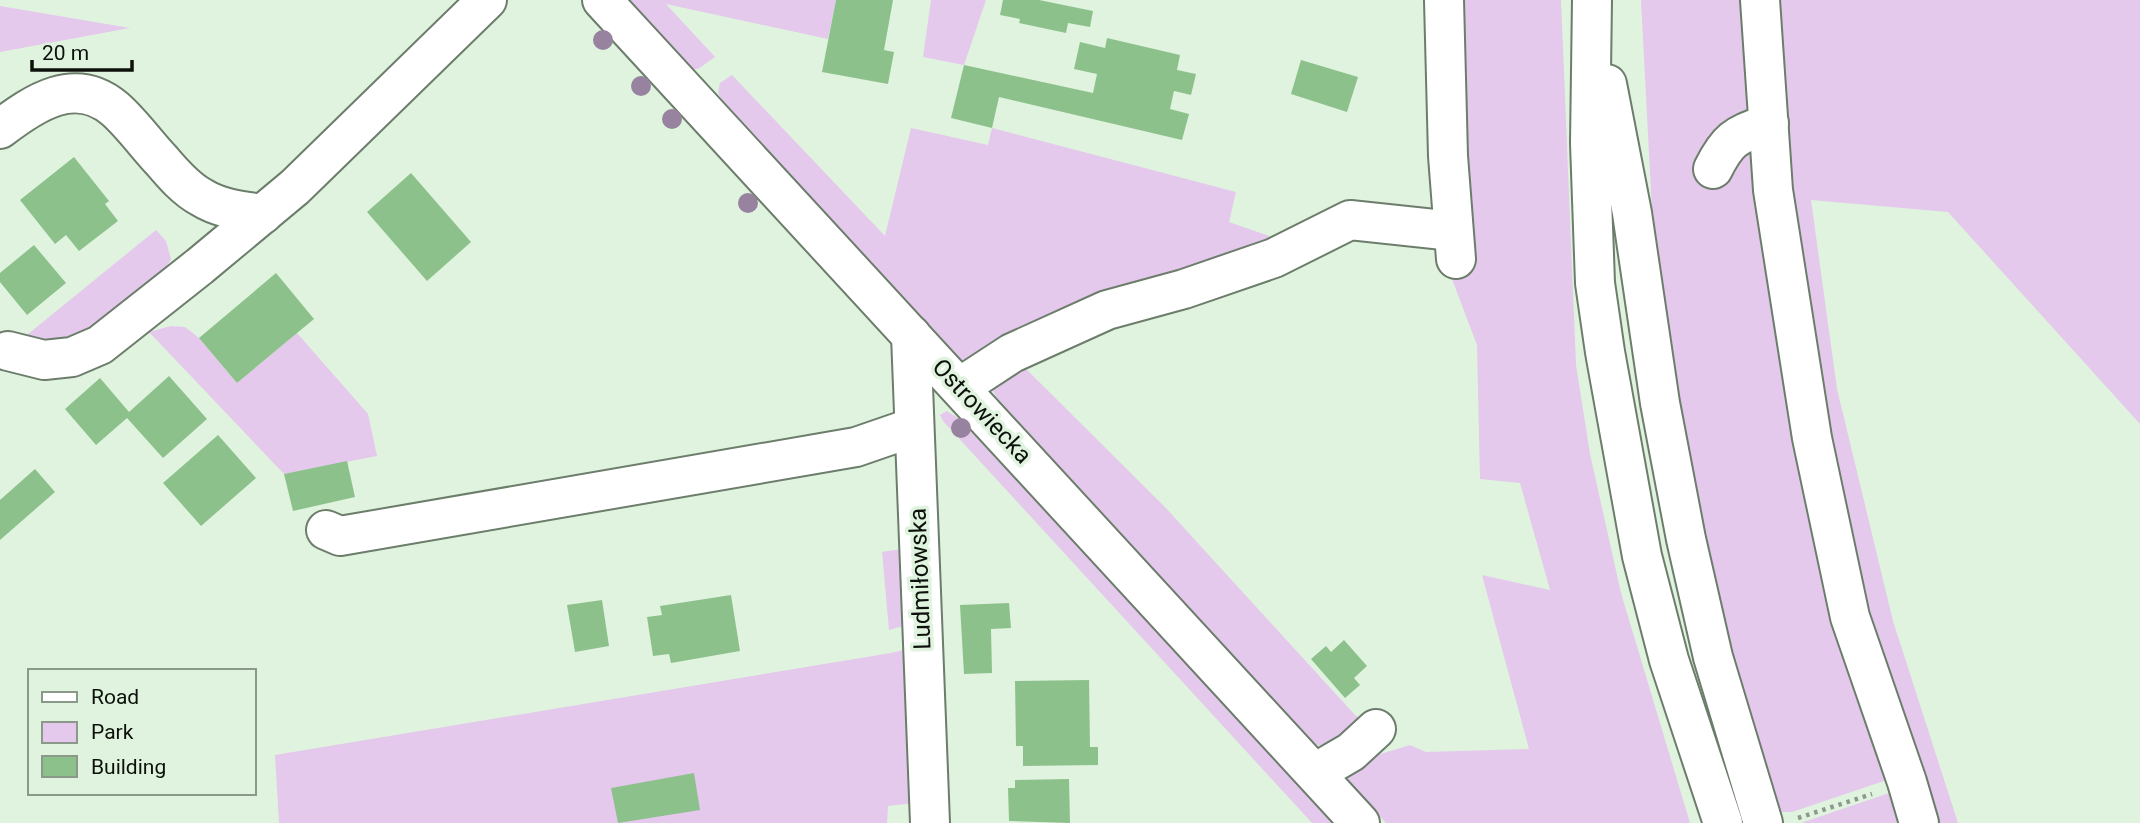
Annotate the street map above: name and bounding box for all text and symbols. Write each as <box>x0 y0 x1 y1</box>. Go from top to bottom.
scale bar <box>32 28 131 72</box>
text: 20 m <box>42 41 89 65</box>
street label: Ostrowiecka <box>927 353 1037 469</box>
street label: Ludmiłowska <box>904 508 936 650</box>
legend <box>28 669 256 795</box>
text: Road <box>91 685 139 709</box>
text: Park <box>91 720 134 744</box>
text: Building <box>91 755 166 779</box>

